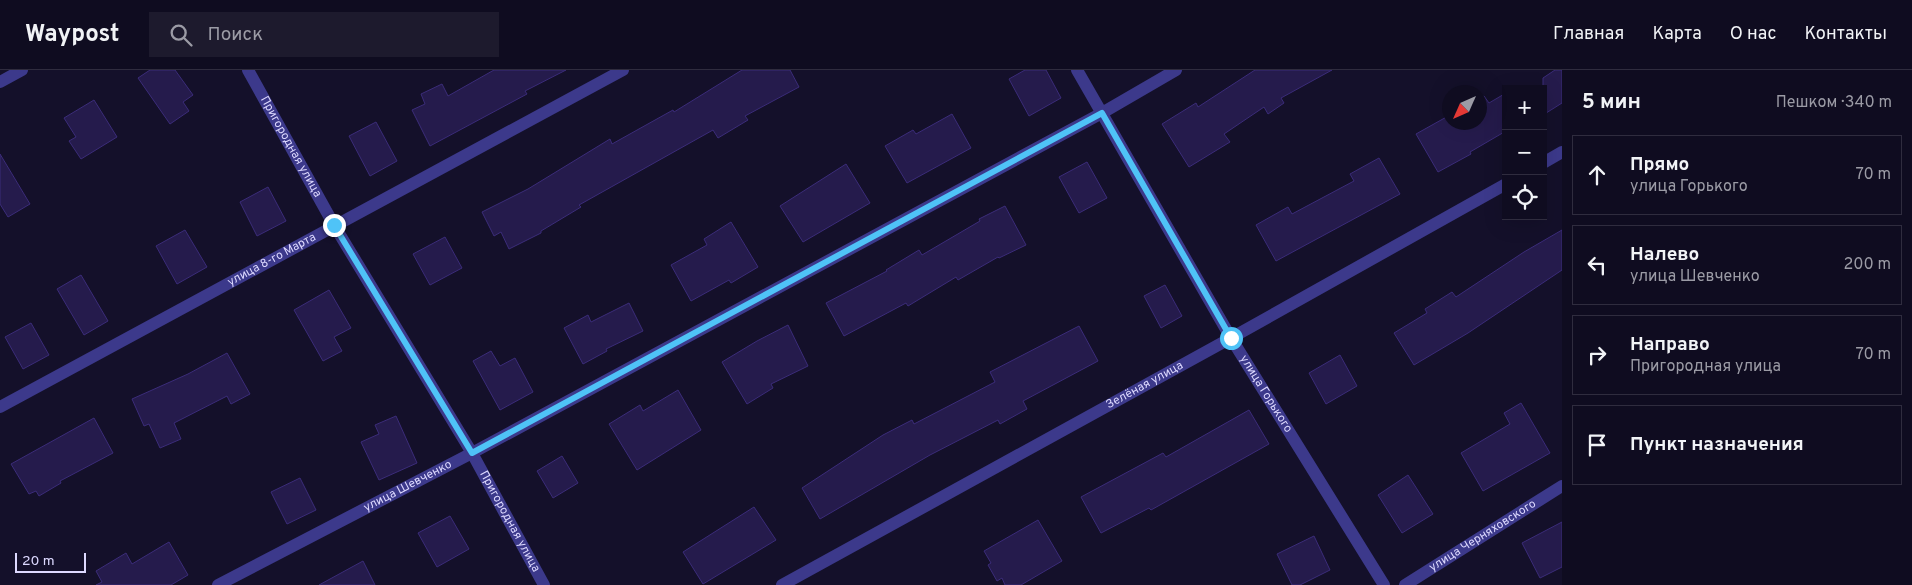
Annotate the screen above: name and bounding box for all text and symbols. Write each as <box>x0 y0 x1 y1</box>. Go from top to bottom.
search box <box>149 12 499 57</box>
text: Waypost <box>25 20 119 50</box>
icon: search <box>167 21 195 49</box>
text: Поиск <box>207 23 263 47</box>
text: Главная <box>1553 23 1624 46</box>
text: Карта <box>1652 23 1702 46</box>
text: О нас <box>1730 23 1776 46</box>
text: Контакты <box>1804 23 1887 46</box>
north arrow <box>1442 85 1487 130</box>
map controls <box>1502 85 1547 220</box>
button: + <box>1502 85 1547 130</box>
text: 5 мин <box>1582 89 1641 116</box>
street label: Пригородная улица <box>256 93 325 200</box>
text: Пешком · 340 m <box>1776 93 1892 113</box>
button: − <box>1502 130 1547 175</box>
text: Прямо <box>1630 153 1689 177</box>
icon: ahead <box>1583 161 1611 189</box>
text: 70 m <box>1856 165 1891 185</box>
button: locate <box>1502 175 1547 220</box>
text: улица Горького <box>1630 177 1748 197</box>
route end <box>323 214 346 237</box>
street label: улица 8-го Марта <box>225 230 319 290</box>
text: Налево <box>1630 243 1699 267</box>
icon: left <box>1583 251 1611 279</box>
text: 200 m <box>1843 255 1891 275</box>
text: улица Шевченко <box>1630 267 1760 287</box>
route start <box>1220 327 1243 350</box>
text: Направо <box>1630 333 1710 357</box>
icon: right <box>1583 341 1611 369</box>
text: 70 m <box>1856 345 1891 365</box>
street label: улица Горького <box>1236 352 1296 436</box>
text: Пригородная улица <box>1630 357 1781 377</box>
street label: Зелёная улица <box>1103 358 1186 413</box>
icon: arrive <box>1583 431 1611 459</box>
text: Пункт назначения <box>1630 433 1804 457</box>
street label: улица Шевченко <box>361 457 455 516</box>
street label: Пригородная улица <box>475 468 544 575</box>
street label: улица Черняховского <box>1426 496 1540 576</box>
scale bar <box>15 550 86 573</box>
text: 20 m <box>22 553 55 570</box>

